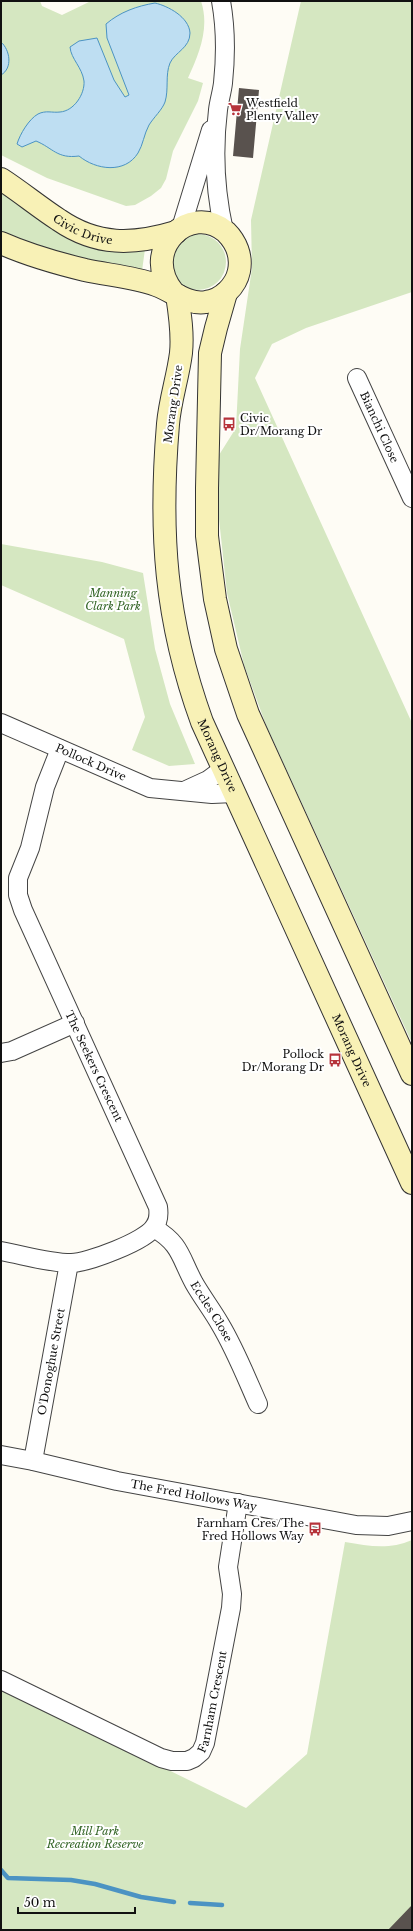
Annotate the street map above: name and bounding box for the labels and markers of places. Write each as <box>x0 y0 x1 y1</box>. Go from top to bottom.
place label: Westfield Plenty Valley <box>245 96 319 123</box>
supermarket icon: Westfield Plenty Valley <box>227 101 243 117</box>
place label: Civic Dr/Morang Dr <box>240 411 323 438</box>
bus stop icon: Civic Dr/Morang Dr <box>221 416 237 432</box>
place label: Pollock Dr/Morang Dr <box>242 1047 325 1074</box>
bus stop icon: Pollock Dr/Morang Dr <box>327 1052 343 1068</box>
place label: Farnham Cres/The Fred Hollows Way <box>196 1516 304 1543</box>
bus stop icon: Farnham Cres/The Fred Hollows Way <box>307 1521 323 1537</box>

